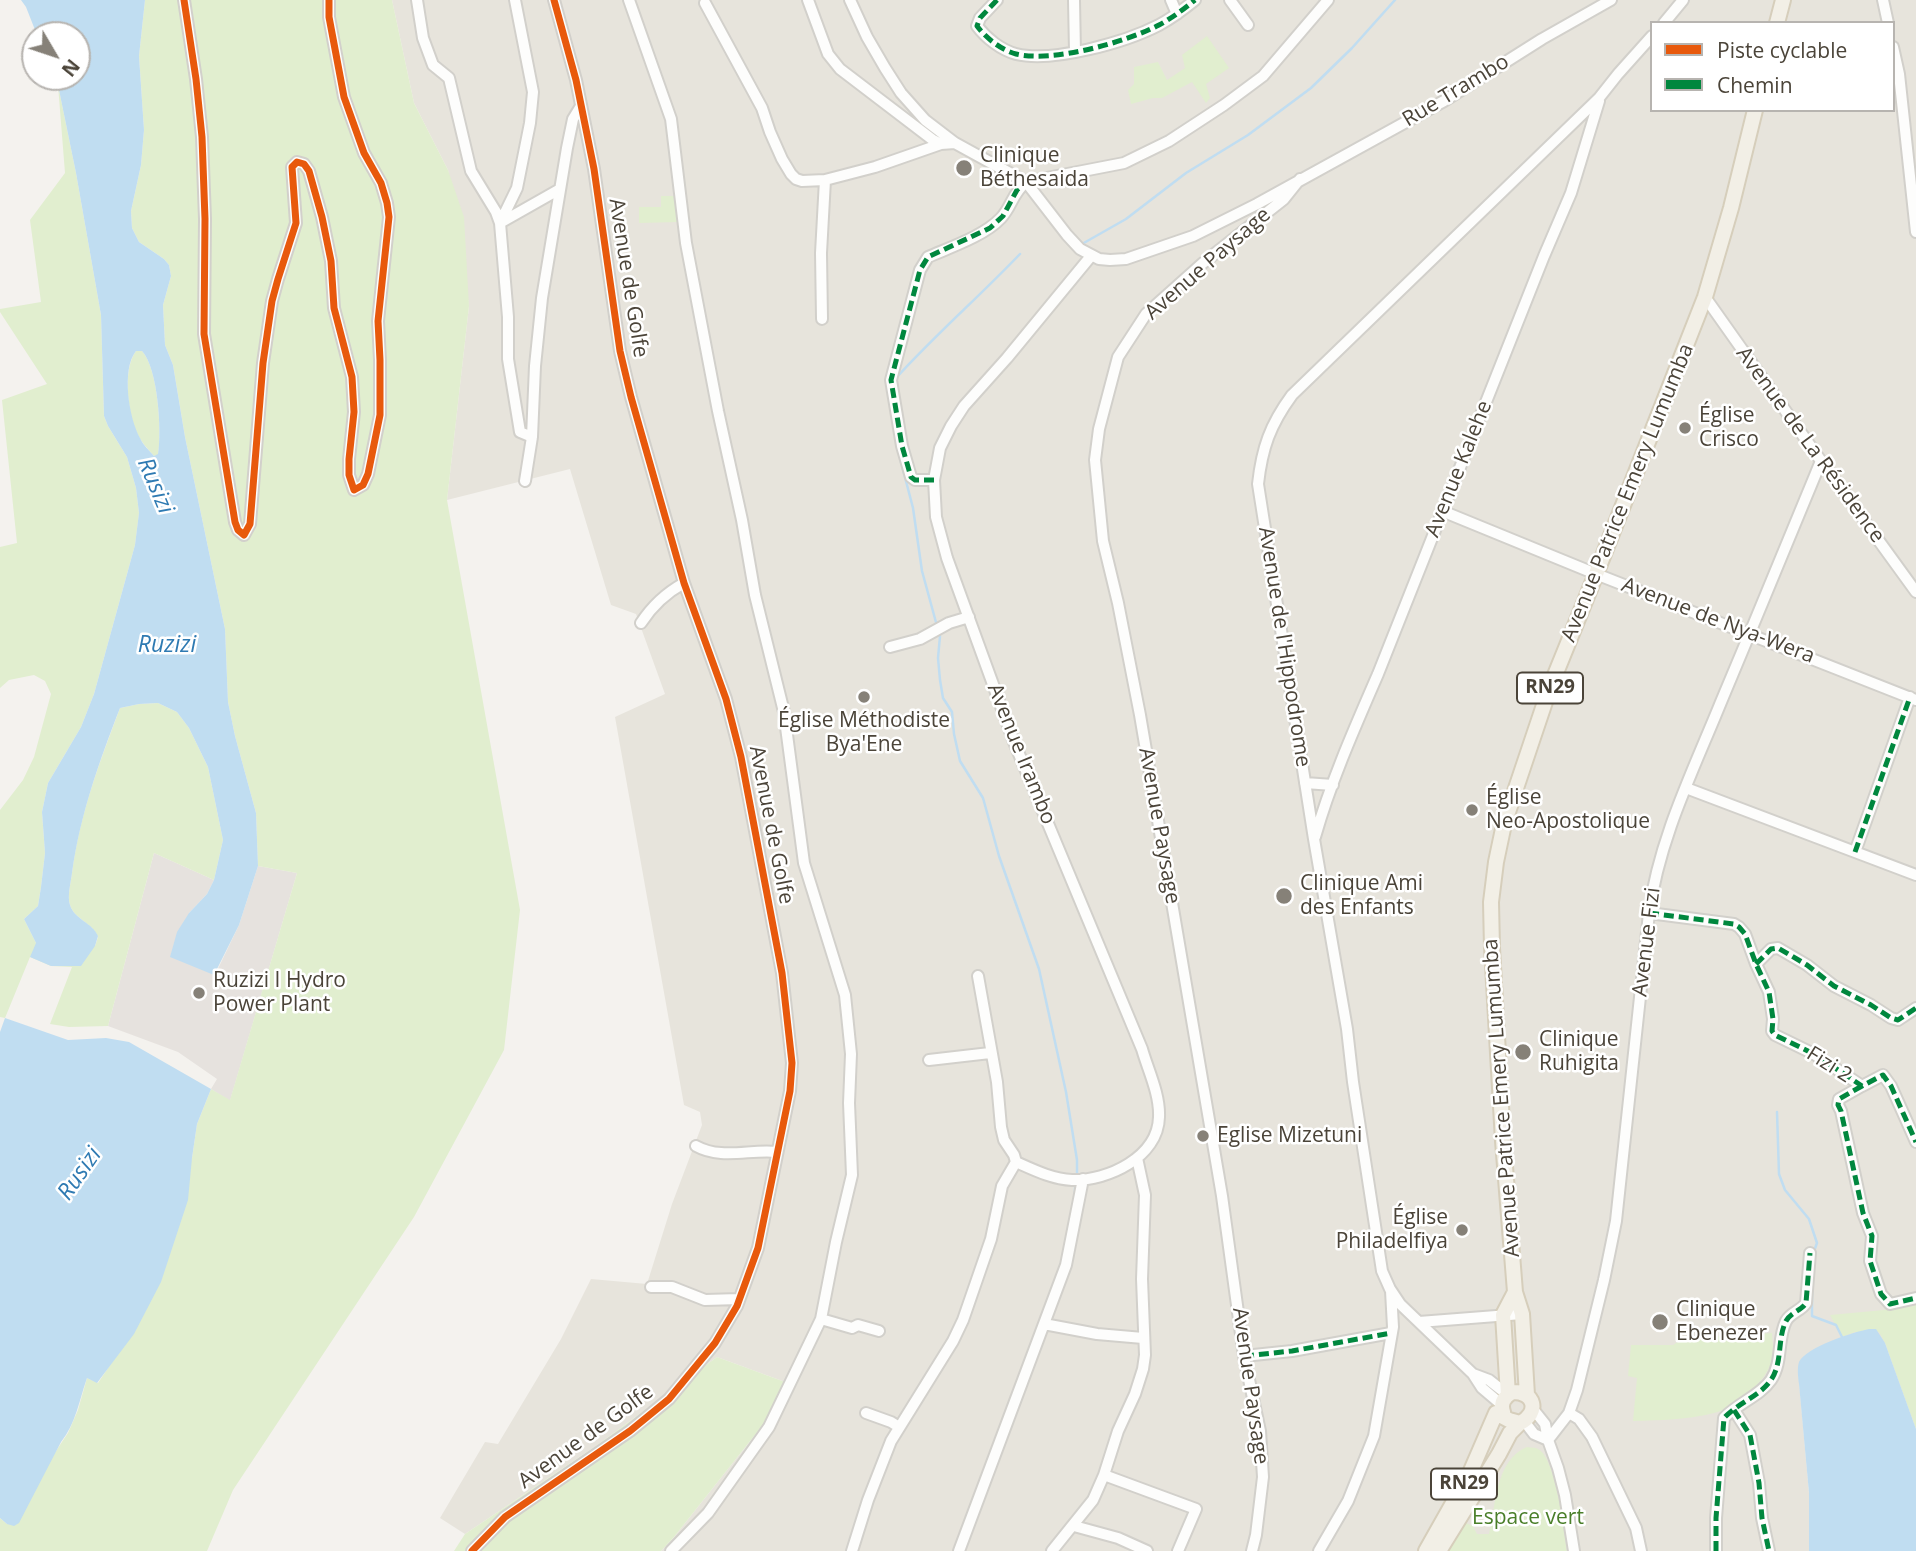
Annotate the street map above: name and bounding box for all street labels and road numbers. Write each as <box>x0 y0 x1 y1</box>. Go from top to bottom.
street label: Rue Trambo <box>1398 49 1514 133</box>
street label: Avenue de Golfe <box>603 197 653 359</box>
street label: Avenue Paysage <box>1140 203 1276 325</box>
street label: Avenue Patrice Emery Lumumba <box>1557 340 1699 646</box>
street label: Avenue de La Résidence <box>1730 342 1890 548</box>
street label: Avenue Kalehe <box>1420 397 1498 541</box>
street label: Avenue de l'Hippodrome <box>1253 525 1315 769</box>
street label: Avenue de Nya-Wera <box>1618 573 1818 669</box>
road number: RN29 <box>1517 673 1583 704</box>
street label: Avenue Irambo <box>981 680 1061 828</box>
street label: Avenue de Golfe <box>743 744 799 906</box>
street label: Avenue Paysage <box>1133 746 1185 906</box>
street label: Avenue Fizi <box>1628 886 1666 998</box>
street label: Avenue Patrice Emery Lumumba <box>1478 938 1526 1258</box>
street label: Fizi 2 <box>1802 1041 1856 1089</box>
street label: Avenue Paysage <box>1227 1306 1273 1466</box>
street label: Avenue de Golfe <box>514 1380 658 1494</box>
road number: RN29 <box>1431 1468 1497 1500</box>

